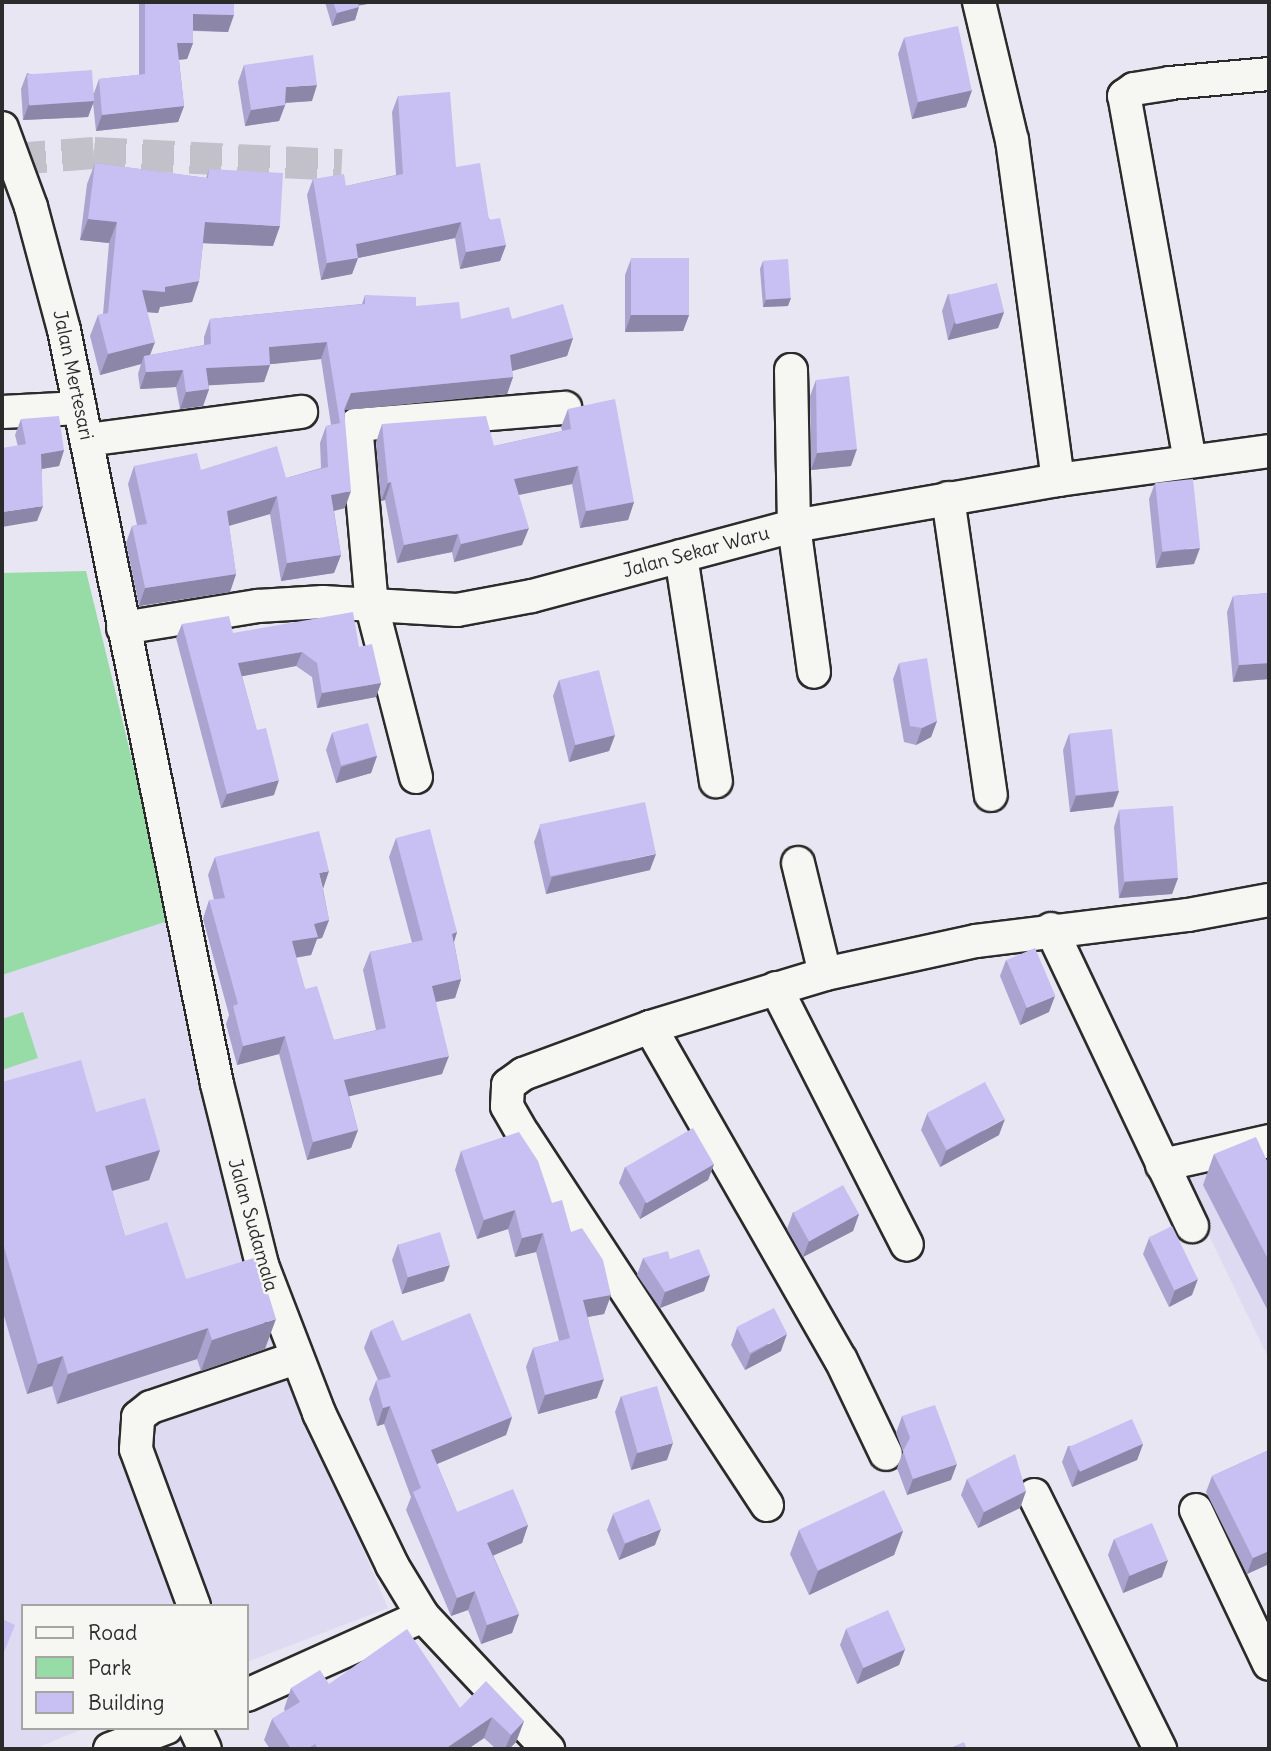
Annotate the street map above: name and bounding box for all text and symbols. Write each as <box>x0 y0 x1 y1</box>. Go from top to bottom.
street label: Jalan Mertesari <box>48 308 98 442</box>
street label: Jalan Sekar Waru <box>620 521 772 583</box>
street label: Jalan Sudamala <box>223 1156 283 1294</box>
legend <box>21 1604 248 1730</box>
text: Road <box>88 1619 137 1646</box>
text: Park <box>88 1654 131 1681</box>
text: Building <box>88 1689 164 1716</box>

